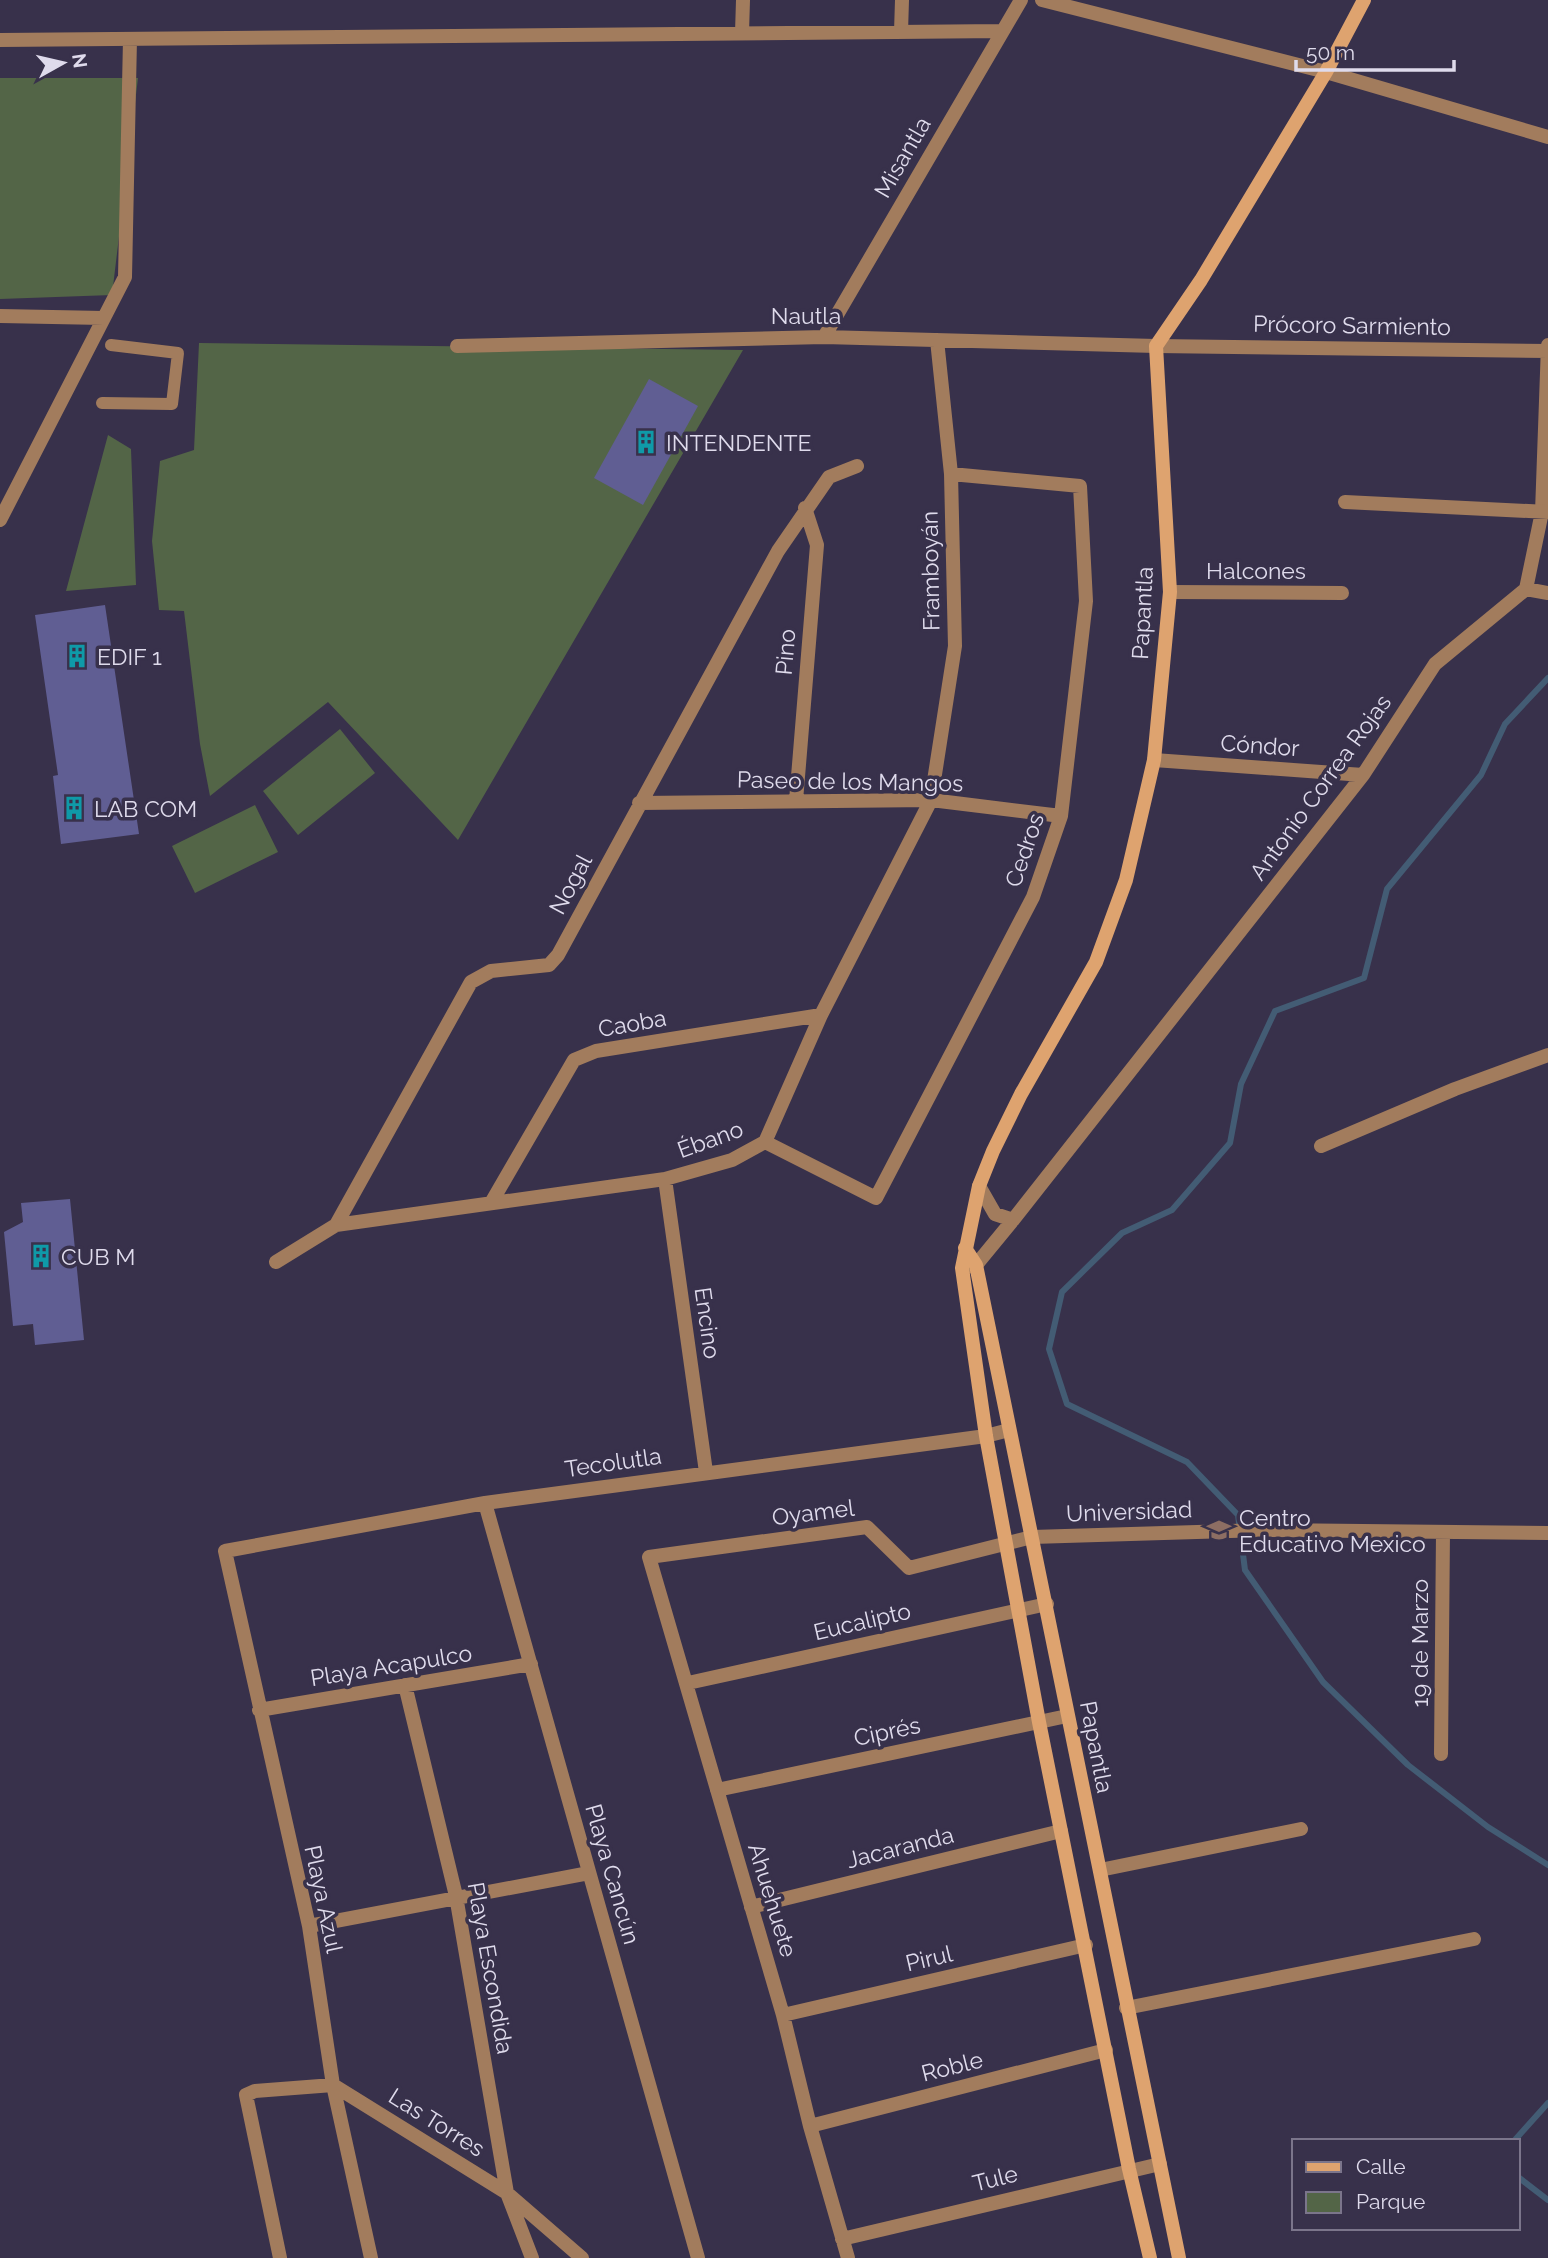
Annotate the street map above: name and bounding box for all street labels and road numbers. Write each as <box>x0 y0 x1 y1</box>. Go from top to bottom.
street label: Misantla <box>868 112 936 202</box>
street label: Nautla <box>771 302 841 329</box>
street label: Prócoro Sarmiento <box>1253 310 1451 340</box>
street label: Framboyán <box>915 511 945 631</box>
street label: Halcones <box>1206 557 1306 584</box>
street label: Papantla <box>1126 566 1158 660</box>
street label: Pino <box>770 628 800 676</box>
street label: Antonio Correa Rojas <box>1244 689 1396 885</box>
street label: Cóndor <box>1220 729 1300 761</box>
street label: Paseo de los Mangos <box>737 766 963 796</box>
street label: Cedros <box>999 810 1049 890</box>
street label: Nogal <box>543 849 597 919</box>
street label: Caoba <box>596 1004 668 1042</box>
street label: Ébano <box>674 1115 746 1163</box>
street label: Encino <box>690 1285 726 1361</box>
street label: Tecolutla <box>563 1442 663 1482</box>
street label: Oyamel <box>770 1493 856 1530</box>
street label: Universidad <box>1065 1495 1193 1527</box>
street label: 19 de Marzo <box>1406 1579 1433 1707</box>
street label: Eucalipto <box>811 1597 913 1645</box>
street label: Playa Acapulco <box>308 1639 474 1691</box>
street label: Papantla <box>1075 1699 1119 1795</box>
street label: Ciprés <box>851 1711 923 1751</box>
street label: Playa Cancún <box>580 1801 646 1947</box>
street label: Jacaranda <box>844 1821 956 1873</box>
street label: Ahuehuete <box>743 1840 803 1960</box>
street label: Playa Azul <box>299 1843 349 1956</box>
street label: Playa Escondida <box>463 1880 519 2056</box>
street label: Pirul <box>903 1939 956 1976</box>
street label: Roble <box>919 2045 985 2087</box>
street label: Las Torres <box>384 2082 490 2162</box>
street label: Tule <box>970 2159 1020 2197</box>

